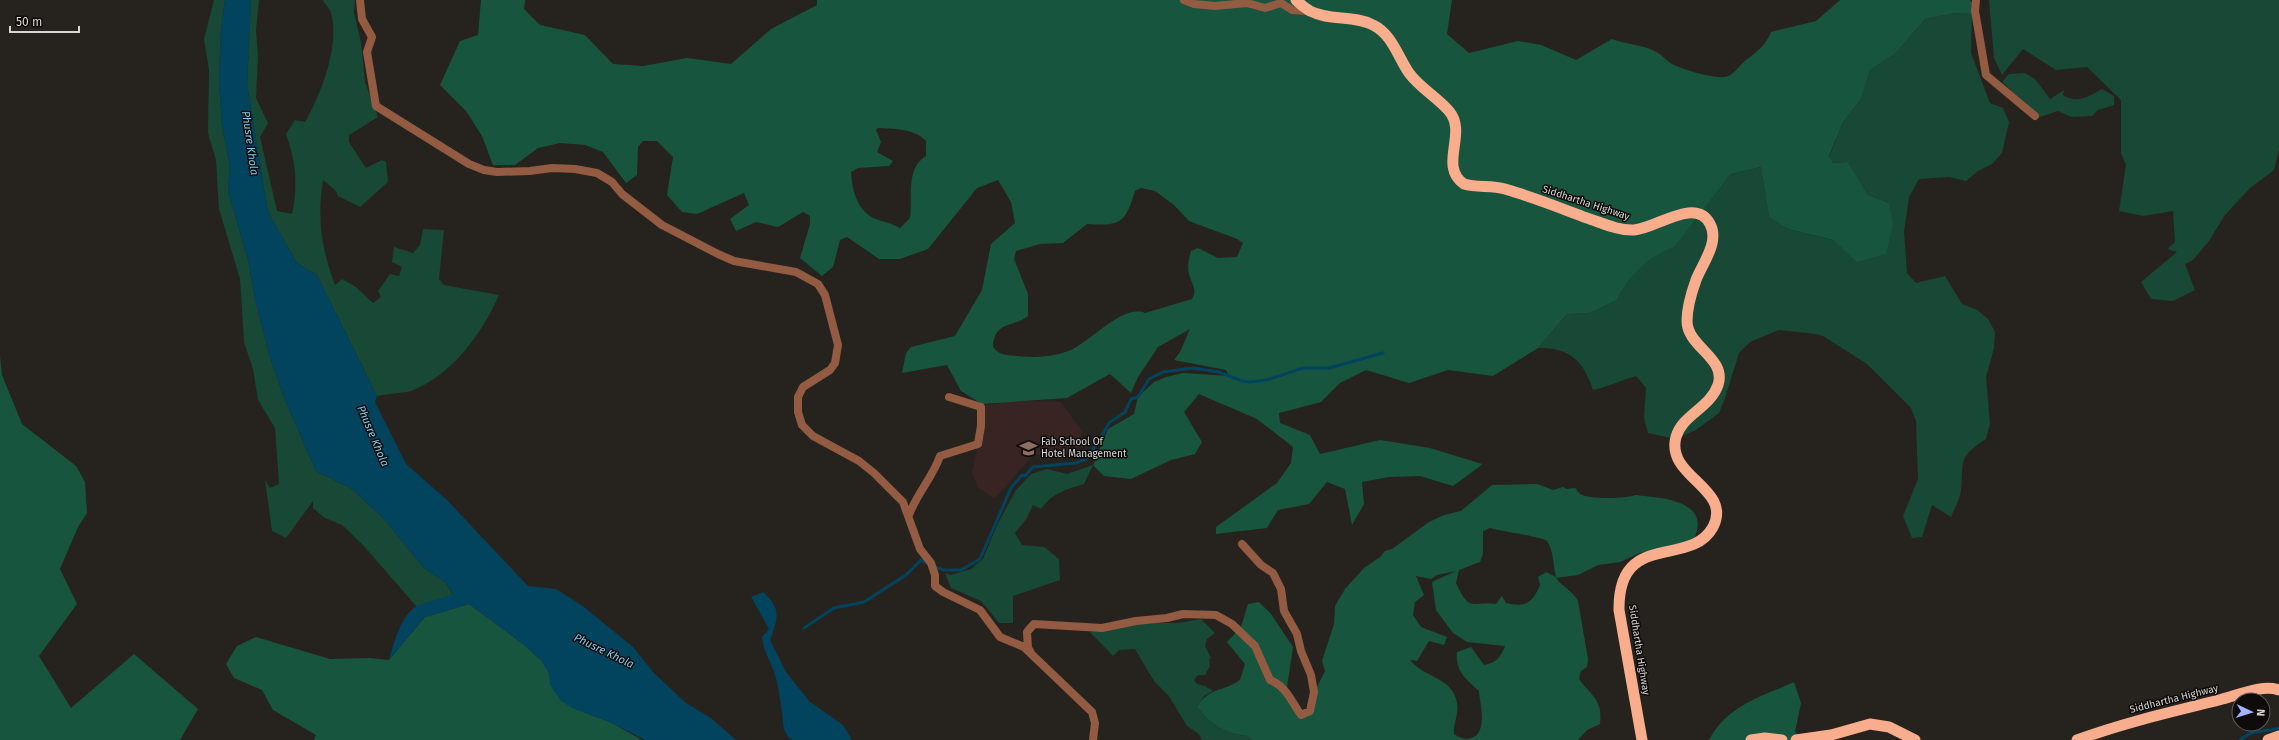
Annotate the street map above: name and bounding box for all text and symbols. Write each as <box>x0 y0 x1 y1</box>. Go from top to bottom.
scale bar <box>10 8 79 34</box>
text: 50 m <box>16 15 42 29</box>
water label: Phusre Khola <box>239 110 261 176</box>
street label: Siddhartha Highway <box>1541 183 1631 223</box>
water label: Phusre Khola <box>354 404 392 468</box>
place label: Fab School Of Hotel Management <box>1041 436 1127 460</box>
school or university icon: Fab School Of Hotel Management <box>1018 438 1038 458</box>
street label: Siddhartha Highway <box>1626 604 1652 696</box>
water label: Phusre Khola <box>572 631 636 671</box>
street label: Siddhartha Highway <box>2128 682 2220 716</box>
north arrow <box>2231 692 2271 732</box>
text: N <box>2254 709 2267 717</box>

